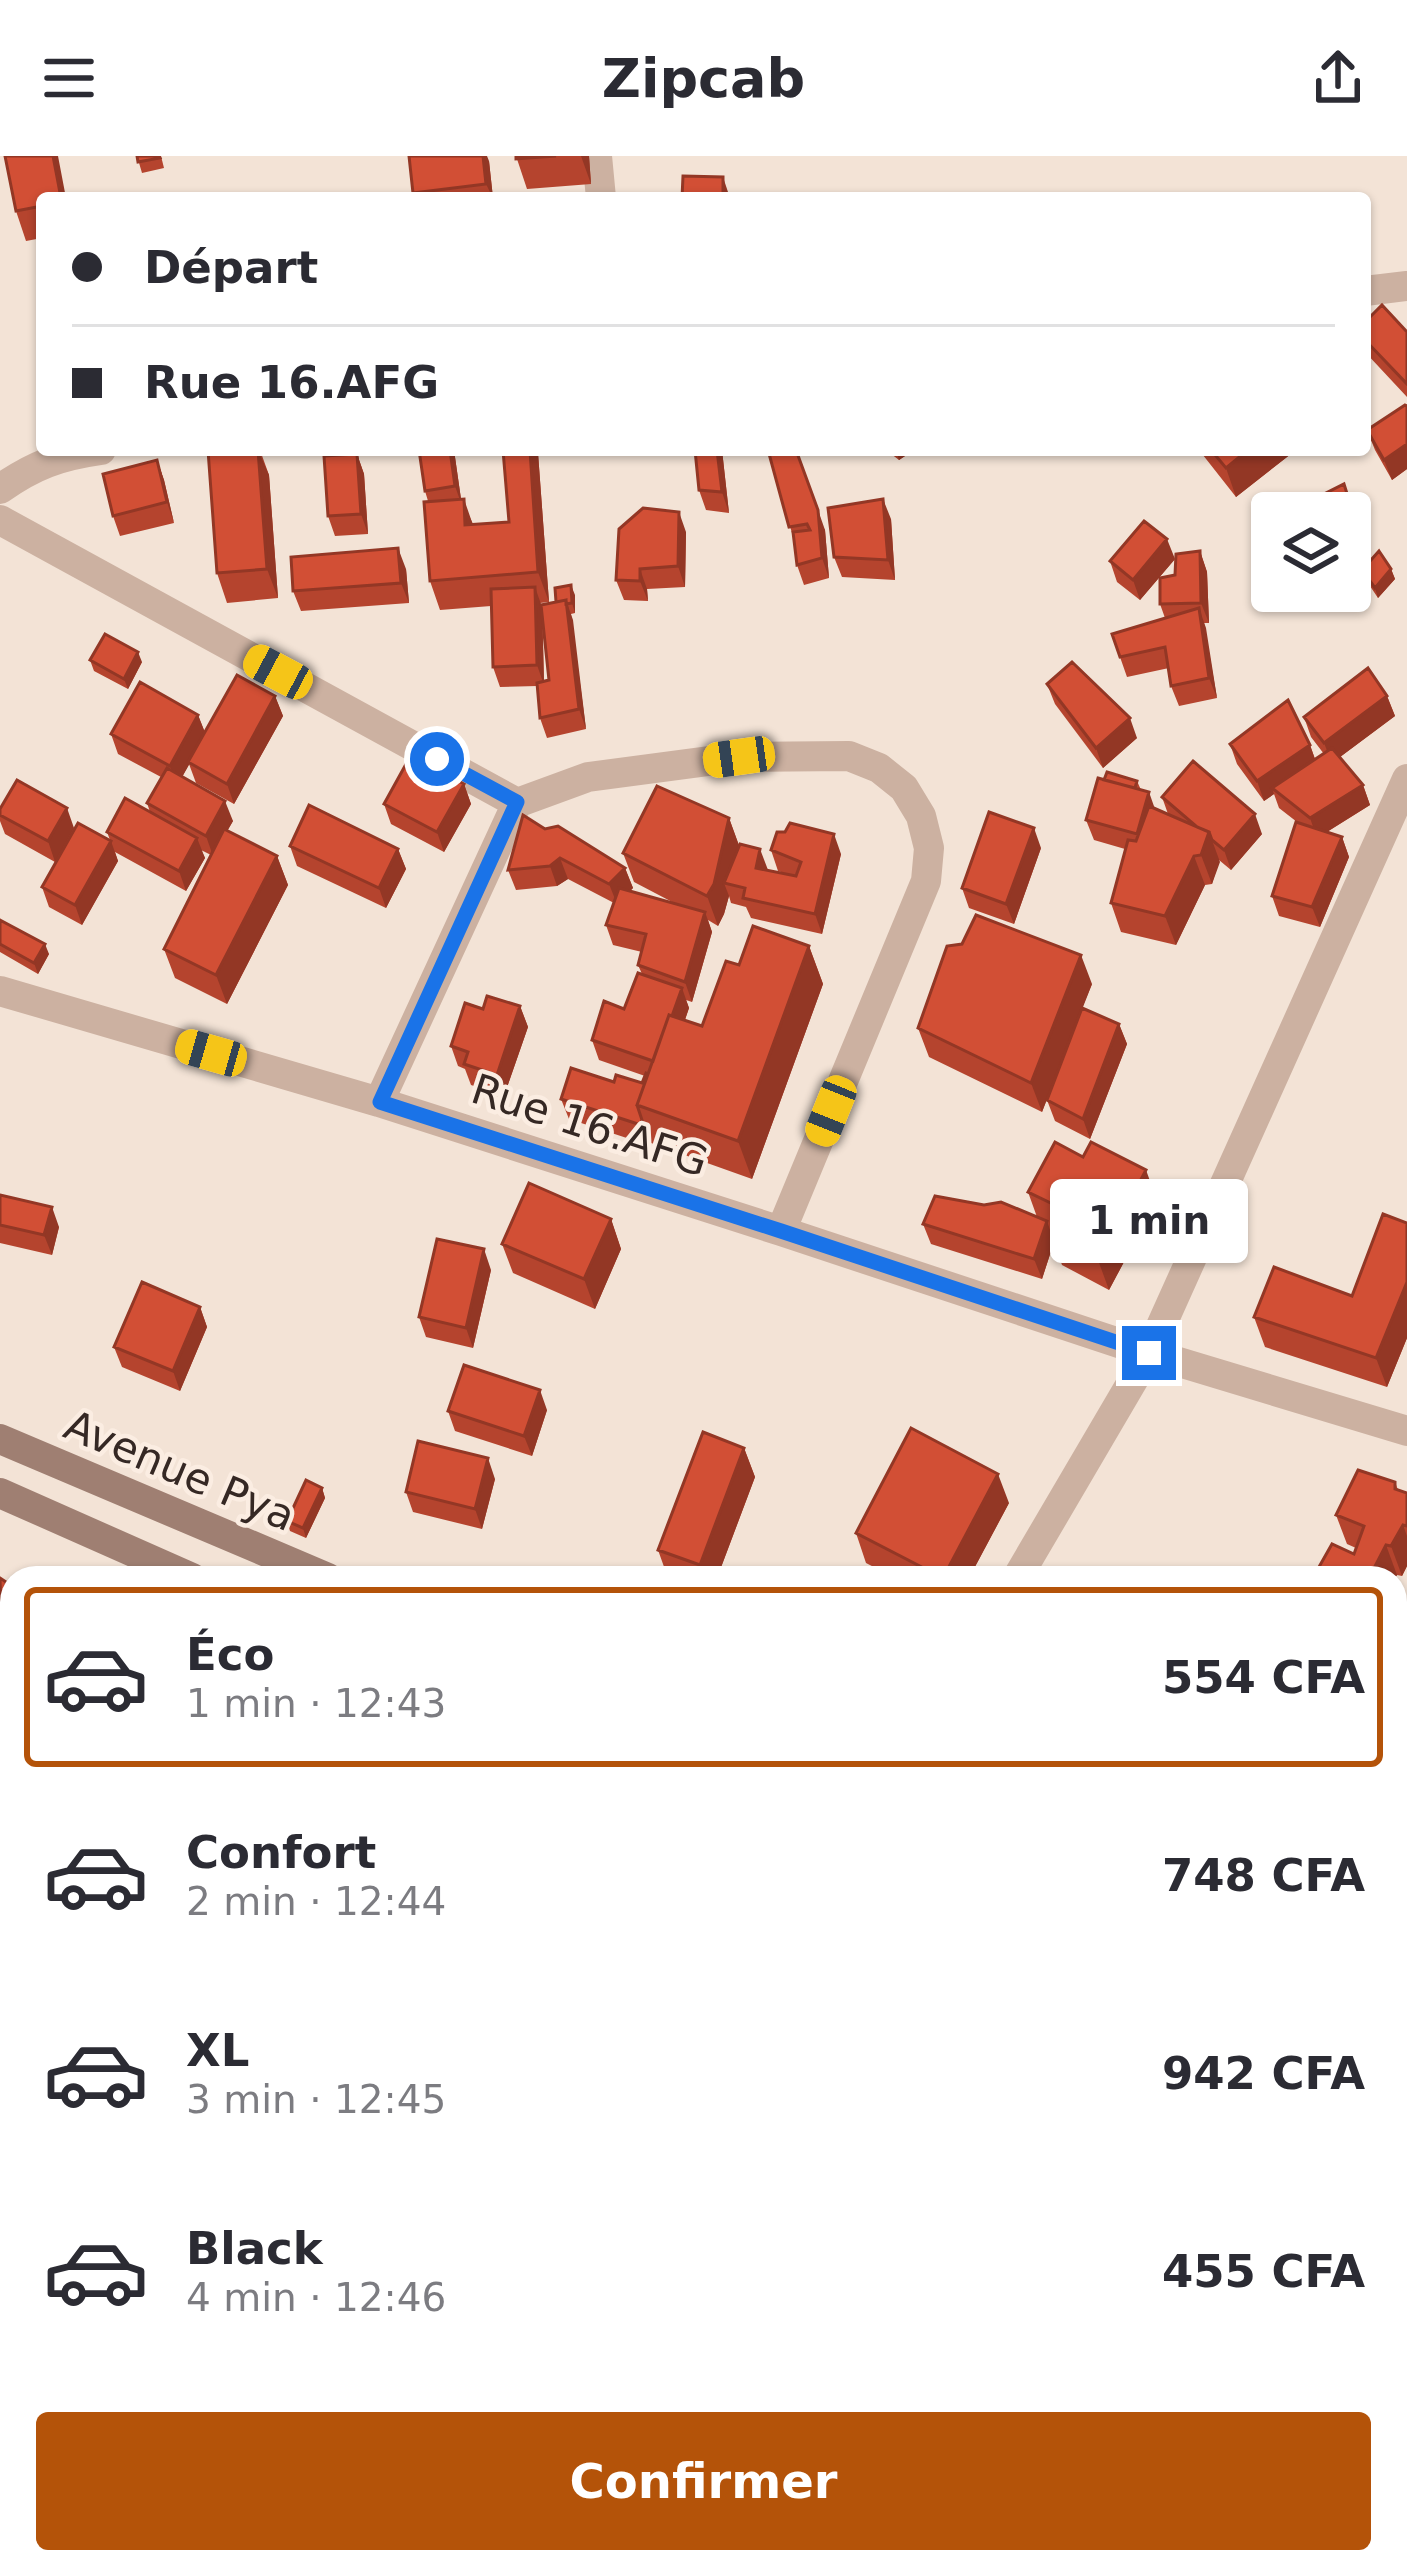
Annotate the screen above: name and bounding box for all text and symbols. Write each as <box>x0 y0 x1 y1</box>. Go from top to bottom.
icon: menu <box>36 45 102 111</box>
icon: share <box>1305 45 1371 111</box>
text: Zipcab <box>602 47 805 110</box>
text: Départ <box>144 241 318 294</box>
text: Rue 16.AFG <box>144 356 439 409</box>
map controls <box>1251 492 1371 612</box>
button: layers <box>1251 492 1371 612</box>
car <box>238 639 318 705</box>
route start <box>410 732 464 786</box>
car <box>701 734 777 780</box>
car <box>171 1026 251 1080</box>
street label: Rue 16.AFG <box>466 1064 714 1187</box>
car <box>801 1071 861 1151</box>
callout: 1 min <box>1050 1179 1248 1263</box>
text: 1 min <box>1088 1198 1210 1243</box>
route end <box>1122 1326 1176 1380</box>
street label: Avenue Pya <box>57 1400 302 1541</box>
icon: car <box>42 1623 150 1731</box>
text: Éco <box>186 1628 274 1681</box>
text: 554 CFA <box>1162 1651 1365 1704</box>
text: 1 min · 12:43 <box>186 1681 446 1726</box>
icon: car <box>42 1821 150 1929</box>
text: Confort <box>186 1826 376 1879</box>
text: 748 CFA <box>1162 1849 1365 1902</box>
text: 2 min · 12:44 <box>186 1879 446 1924</box>
icon: car <box>42 2019 150 2127</box>
text: XL <box>186 2024 249 2077</box>
text: 942 CFA <box>1162 2047 1365 2100</box>
text: 3 min · 12:45 <box>186 2077 446 2122</box>
icon: car <box>42 2217 150 2325</box>
text: Black <box>186 2222 323 2275</box>
text: 455 CFA <box>1162 2245 1365 2298</box>
text: 4 min · 12:46 <box>186 2275 446 2320</box>
button: Confirmer <box>36 2412 1371 2550</box>

